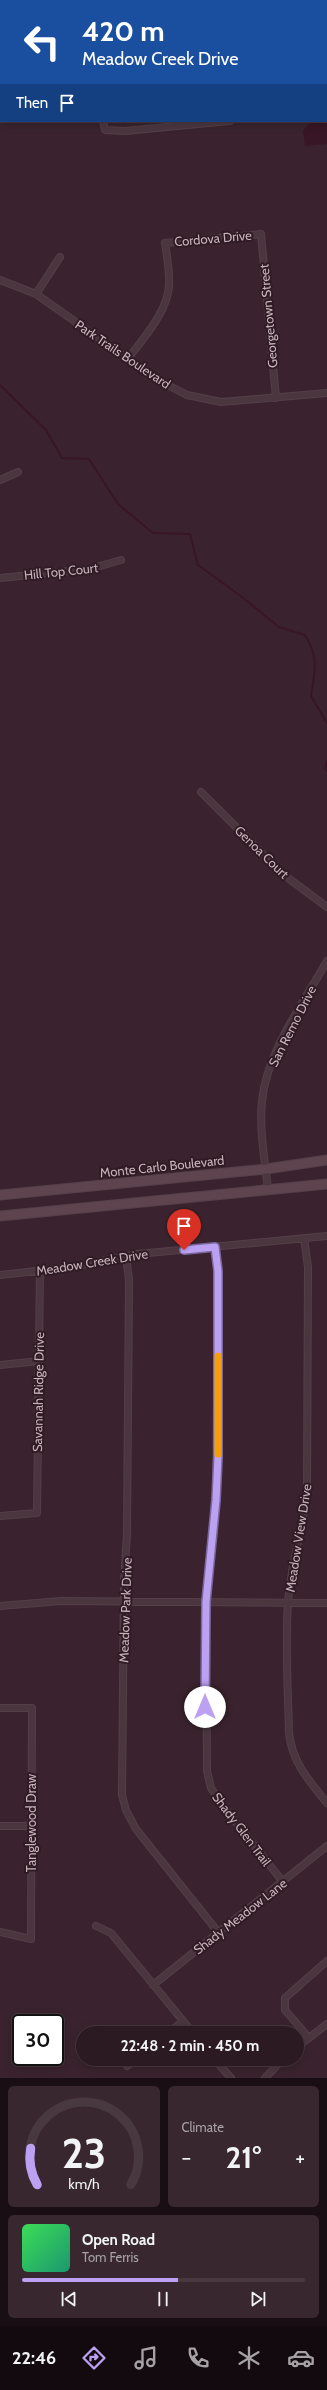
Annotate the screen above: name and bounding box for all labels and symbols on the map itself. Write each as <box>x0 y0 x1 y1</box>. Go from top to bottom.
street label: Cordova Drive <box>174 227 253 249</box>
street label: Georgetown Street <box>255 263 281 369</box>
street label: Park Trails Boulevard <box>72 316 174 392</box>
street label: Hill Top Court <box>23 559 99 583</box>
street label: Genoa Court <box>232 822 293 882</box>
street label: San Remo Drive <box>265 982 319 1069</box>
street label: Monte Carlo Boulevard <box>99 1152 225 1180</box>
pin <box>167 1209 201 1250</box>
street label: Meadow Creek Drive <box>35 1245 149 1279</box>
street label: Savannah Ridge Drive <box>29 1332 47 1452</box>
street label: Meadow View Drive <box>282 1482 315 1593</box>
street label: Meadow Park Drive <box>115 1557 135 1663</box>
position arrow <box>184 1686 226 1728</box>
street label: Tanglewood Draw <box>23 1773 39 1872</box>
street label: Shady Glen Trail <box>209 1789 275 1869</box>
street label: Shady Meadow Lane <box>190 1874 290 1957</box>
speed limit sign: 30 <box>12 2014 64 2066</box>

